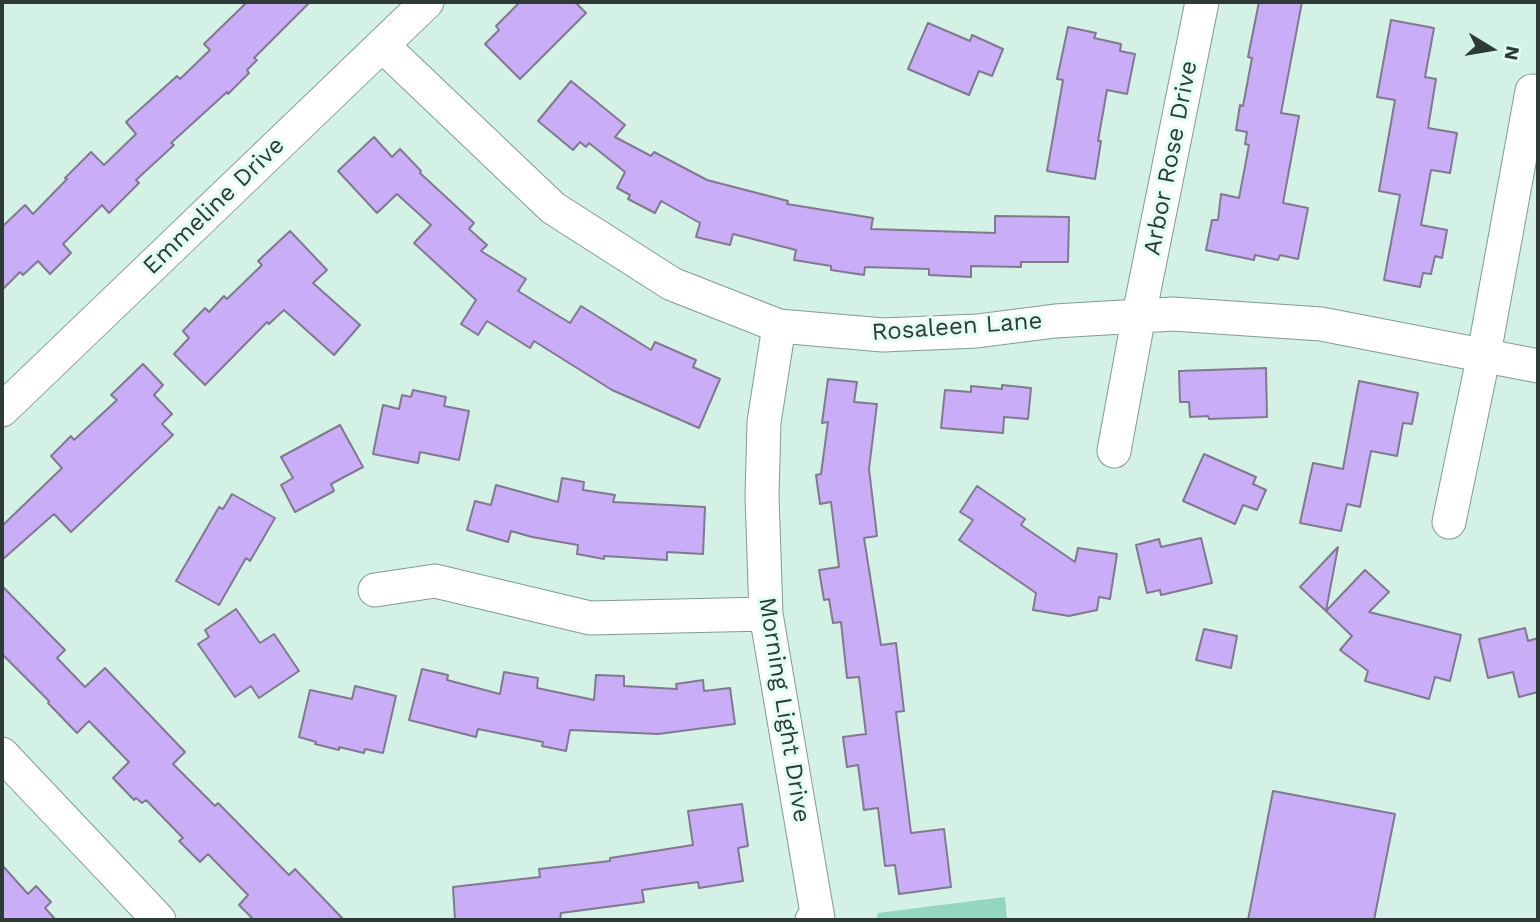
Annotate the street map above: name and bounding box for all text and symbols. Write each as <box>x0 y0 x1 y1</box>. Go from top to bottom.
north arrow <box>1456 14 1526 84</box>
text: N <box>1499 44 1525 62</box>
street label: Arbor Rose Drive <box>1138 58 1204 258</box>
street label: Emmeline Drive <box>137 131 291 281</box>
street label: Rosaleen Lane <box>871 307 1043 347</box>
street label: Morning Light Drive <box>752 595 816 825</box>

